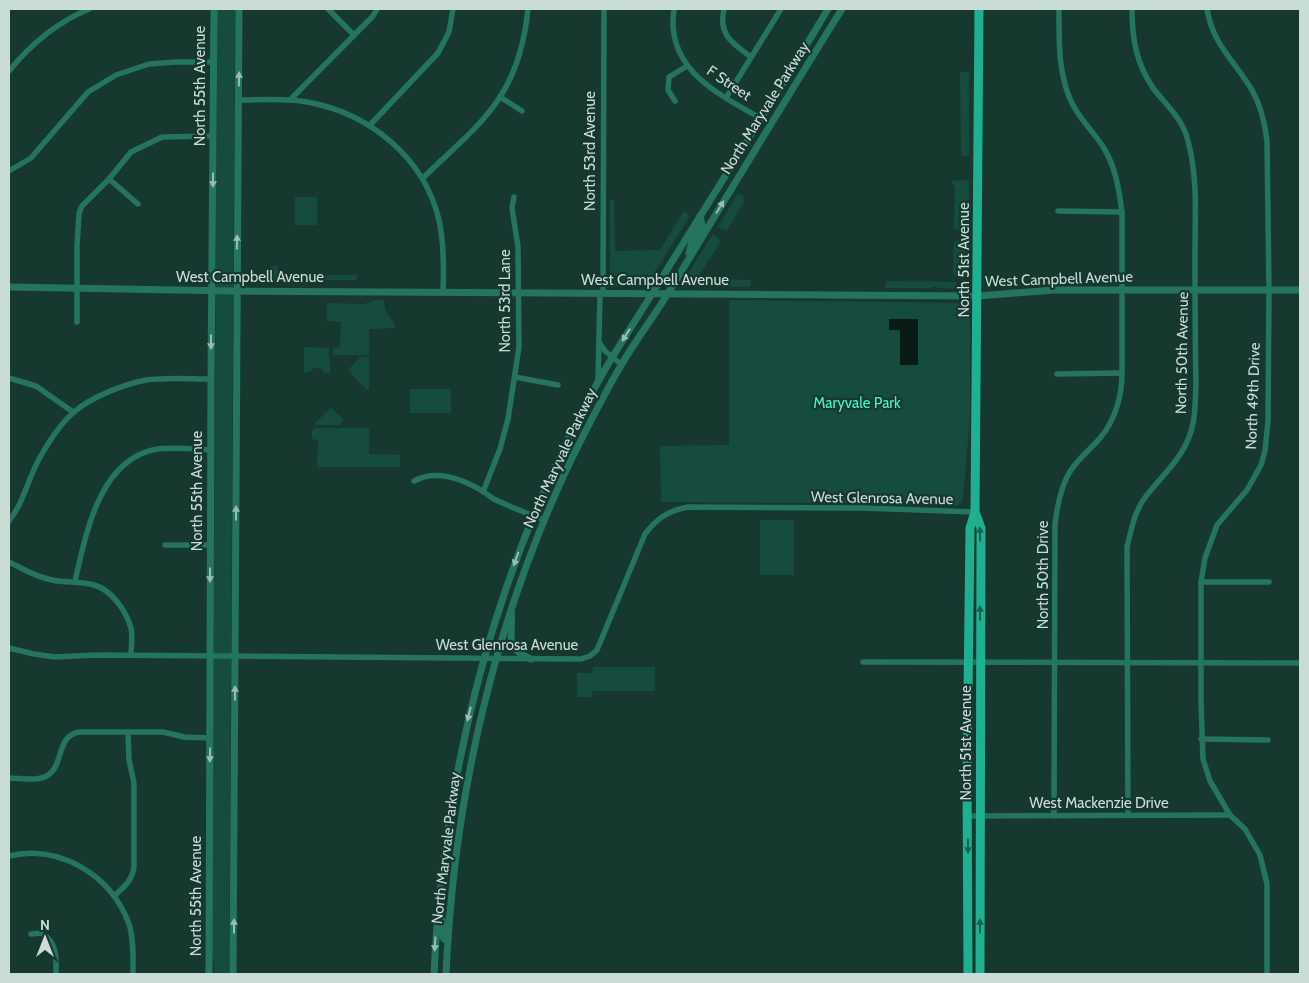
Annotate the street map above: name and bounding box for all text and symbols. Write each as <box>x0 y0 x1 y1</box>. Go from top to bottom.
street label: North 55th Avenue <box>191 26 209 146</box>
street label: North Maryvale Parkway <box>717 38 813 178</box>
street label: F Street <box>703 62 755 104</box>
one-way arrow <box>235 71 243 87</box>
street label: North 53rd Avenue <box>581 91 599 211</box>
one-way arrow <box>209 172 217 188</box>
one-way arrow <box>715 200 724 213</box>
street label: North 51st Avenue <box>955 202 973 318</box>
one-way arrow <box>233 233 241 249</box>
street label: North 53rd Lane <box>496 249 514 353</box>
street label: West Campbell Avenue <box>985 267 1134 291</box>
street label: West Campbell Avenue <box>176 268 324 286</box>
street label: West Campbell Avenue <box>581 271 729 289</box>
street label: North 50th Avenue <box>1172 291 1192 414</box>
one-way arrow <box>622 328 631 341</box>
one-way arrow <box>207 335 215 351</box>
street label: North 49th Drive <box>1242 342 1264 450</box>
street label: North Maryvale Parkway <box>520 385 601 531</box>
park label: Maryvale Park <box>813 394 901 412</box>
street label: North 55th Avenue <box>188 431 206 551</box>
street label: West Glenrosa Avenue <box>811 488 954 508</box>
one-way arrow <box>232 505 240 521</box>
street label: North 50th Drive <box>1034 520 1052 629</box>
one-way arrow <box>976 526 984 542</box>
one-way arrow <box>512 552 520 567</box>
one-way arrow <box>206 567 214 583</box>
one-way arrow <box>976 605 984 621</box>
street label: West Glenrosa Avenue <box>436 636 579 654</box>
one-way arrow <box>231 685 239 701</box>
street label: North 51st Avenue <box>957 685 975 801</box>
one-way arrow <box>465 707 473 722</box>
one-way arrow <box>206 747 214 763</box>
street label: North Maryvale Parkway <box>428 771 464 925</box>
street label: West Mackenzie Drive <box>1029 794 1169 812</box>
street label: North 55th Avenue <box>187 836 205 956</box>
one-way arrow <box>964 838 972 854</box>
north arrow <box>20 913 70 963</box>
text: N <box>40 916 50 934</box>
one-way arrow <box>230 917 238 933</box>
one-way arrow <box>976 917 984 933</box>
one-way arrow <box>431 936 439 952</box>

